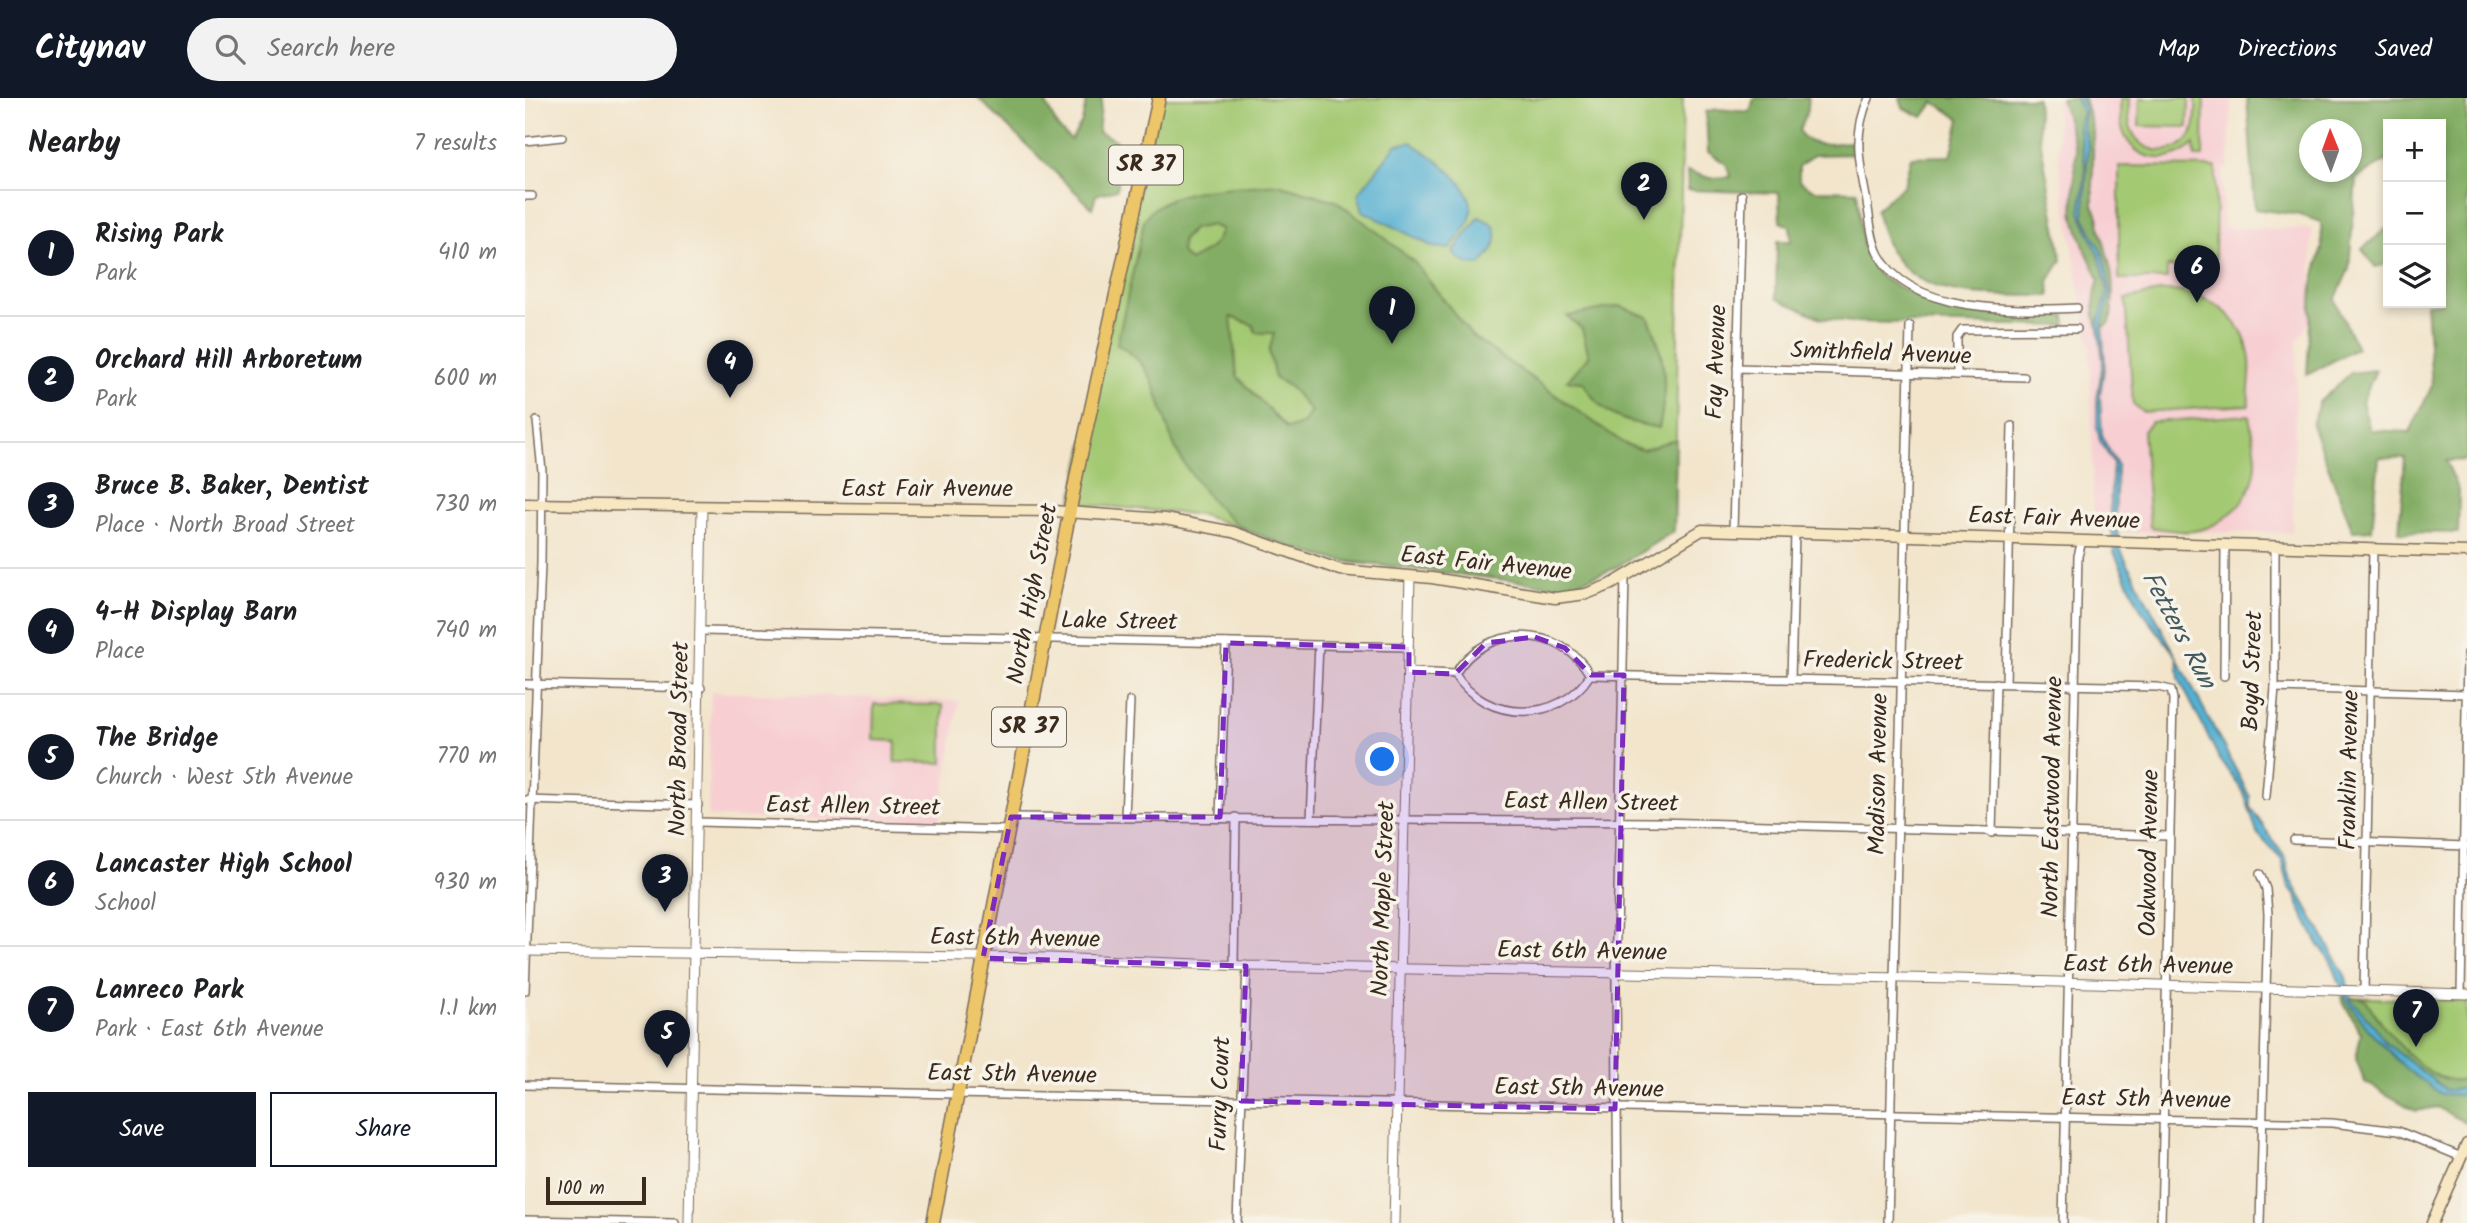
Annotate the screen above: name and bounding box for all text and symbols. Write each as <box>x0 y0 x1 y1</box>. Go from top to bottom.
search box <box>187 18 677 81</box>
text: Citynav <box>35 23 145 76</box>
text: Search here <box>267 28 395 70</box>
icon: search <box>211 30 249 68</box>
text: Map <box>2158 30 2200 69</box>
text: Directions <box>2238 30 2337 69</box>
text: Saved <box>2375 30 2432 69</box>
north arrow <box>2299 119 2362 182</box>
map controls <box>2383 119 2446 308</box>
button: + <box>2383 119 2446 182</box>
text: Nearby <box>28 120 120 168</box>
text: 7 results <box>414 126 497 162</box>
road number: SR 37 <box>1109 146 1183 184</box>
pin: 2 <box>1621 162 1667 220</box>
button: − <box>2383 182 2446 245</box>
text: Rising Park <box>95 214 223 256</box>
text: 1 <box>48 235 54 271</box>
text: 410 m <box>438 235 497 271</box>
pin: 6 <box>2174 245 2220 303</box>
button: layers <box>2383 245 2446 308</box>
text: Park <box>95 256 137 292</box>
pin: 1 <box>1369 286 1415 344</box>
street label: Fay Avenue <box>1695 303 1739 420</box>
street label: Smithfield Avenue <box>1790 331 1972 377</box>
text: Orchard Hill Arboretum <box>95 340 362 382</box>
pin: 4 <box>707 340 753 398</box>
text: 2 <box>44 361 58 397</box>
text: 600 m <box>434 361 497 397</box>
text: Park <box>95 382 137 418</box>
text: Bruce B. Baker, Dentist <box>95 466 369 508</box>
street label: East Fair Avenue <box>841 470 1013 509</box>
text: 3 <box>45 487 57 523</box>
text: 730 m <box>434 487 497 523</box>
street label: East Fair Avenue <box>1967 497 2141 541</box>
street label: North High Street <box>996 500 1070 688</box>
text: Place · North Broad Street <box>95 508 355 544</box>
street label: East Fair Avenue <box>1398 536 1574 592</box>
water label: Fetters Run <box>2129 563 2228 699</box>
text: 4-H Display Barn <box>95 592 297 634</box>
street label: Lake Street <box>1060 601 1178 643</box>
street label: Boyd Street <box>2231 610 2275 732</box>
text: 4 <box>45 613 57 649</box>
text: 740 m <box>435 613 497 649</box>
text: Place <box>95 634 145 670</box>
street label: North Broad Street <box>659 641 701 837</box>
street label: Frederick Street <box>1803 641 1964 683</box>
street label: North Eastwood Avenue <box>2031 676 2075 918</box>
street label: Franklin Avenue <box>2329 689 2371 851</box>
street label: Madison Avenue <box>1858 692 1900 855</box>
road number: SR 37 <box>992 708 1066 747</box>
text: The Bridge <box>95 718 218 760</box>
text: 5 <box>45 739 57 775</box>
text: 770 m <box>437 739 497 775</box>
your location <box>1365 742 1399 776</box>
text: Church · West 5th Avenue <box>95 760 353 796</box>
street label: Oakwood Avenue <box>2129 769 2171 937</box>
street label: East Allen Street <box>1503 782 1679 824</box>
street label: East Allen Street <box>765 786 941 828</box>
street label: North Maple Street <box>1361 800 1407 997</box>
text: Lancaster High School <box>95 844 352 886</box>
pin: 3 <box>642 854 688 912</box>
text: 6 <box>45 865 57 901</box>
text: 930 m <box>434 865 497 901</box>
text: School <box>95 886 156 922</box>
street label: East 6th Avenue <box>930 918 1101 960</box>
street label: East 6th Avenue <box>1497 931 1668 973</box>
street label: East 6th Avenue <box>2063 945 2234 987</box>
text: Lanreco Park <box>95 970 243 1012</box>
pin: 7 <box>2393 989 2439 1047</box>
text: 7 <box>46 991 56 1027</box>
text: 1.1 km <box>439 991 497 1027</box>
pin: 5 <box>644 1010 690 1068</box>
text: Park · East 6th Avenue <box>95 1012 324 1048</box>
street label: Furry Court <box>1200 1035 1243 1152</box>
street label: East 5th Avenue <box>927 1054 1097 1096</box>
street label: East 5th Avenue <box>1494 1068 1664 1110</box>
street label: East 5th Avenue <box>2061 1079 2231 1121</box>
button: Save <box>28 1092 256 1167</box>
button: Share <box>270 1092 497 1167</box>
scale bar <box>546 1174 646 1206</box>
text: 100 m <box>557 1174 605 1204</box>

